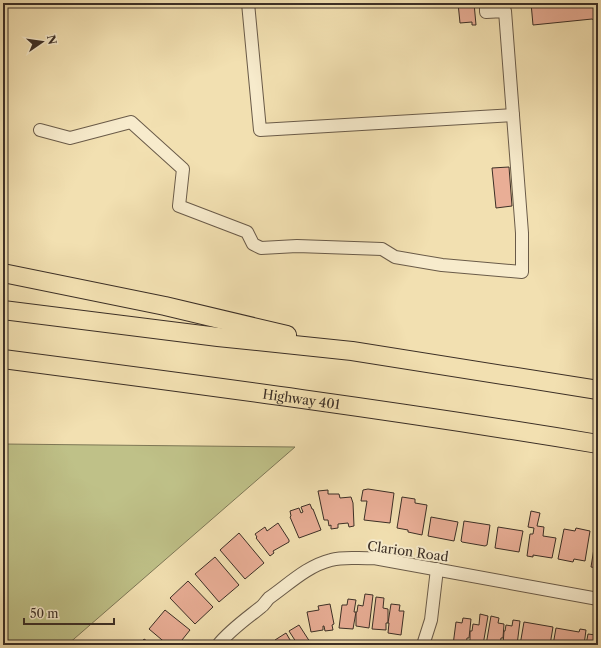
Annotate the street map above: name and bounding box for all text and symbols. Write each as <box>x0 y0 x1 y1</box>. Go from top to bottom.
north arrow <box>22 22 62 62</box>
text: N <box>44 34 60 46</box>
street label: Highway 401 <box>261 386 342 412</box>
street label: Clarion Road <box>366 537 450 565</box>
scale bar <box>24 600 114 626</box>
text: 50 m <box>30 606 59 621</box>

